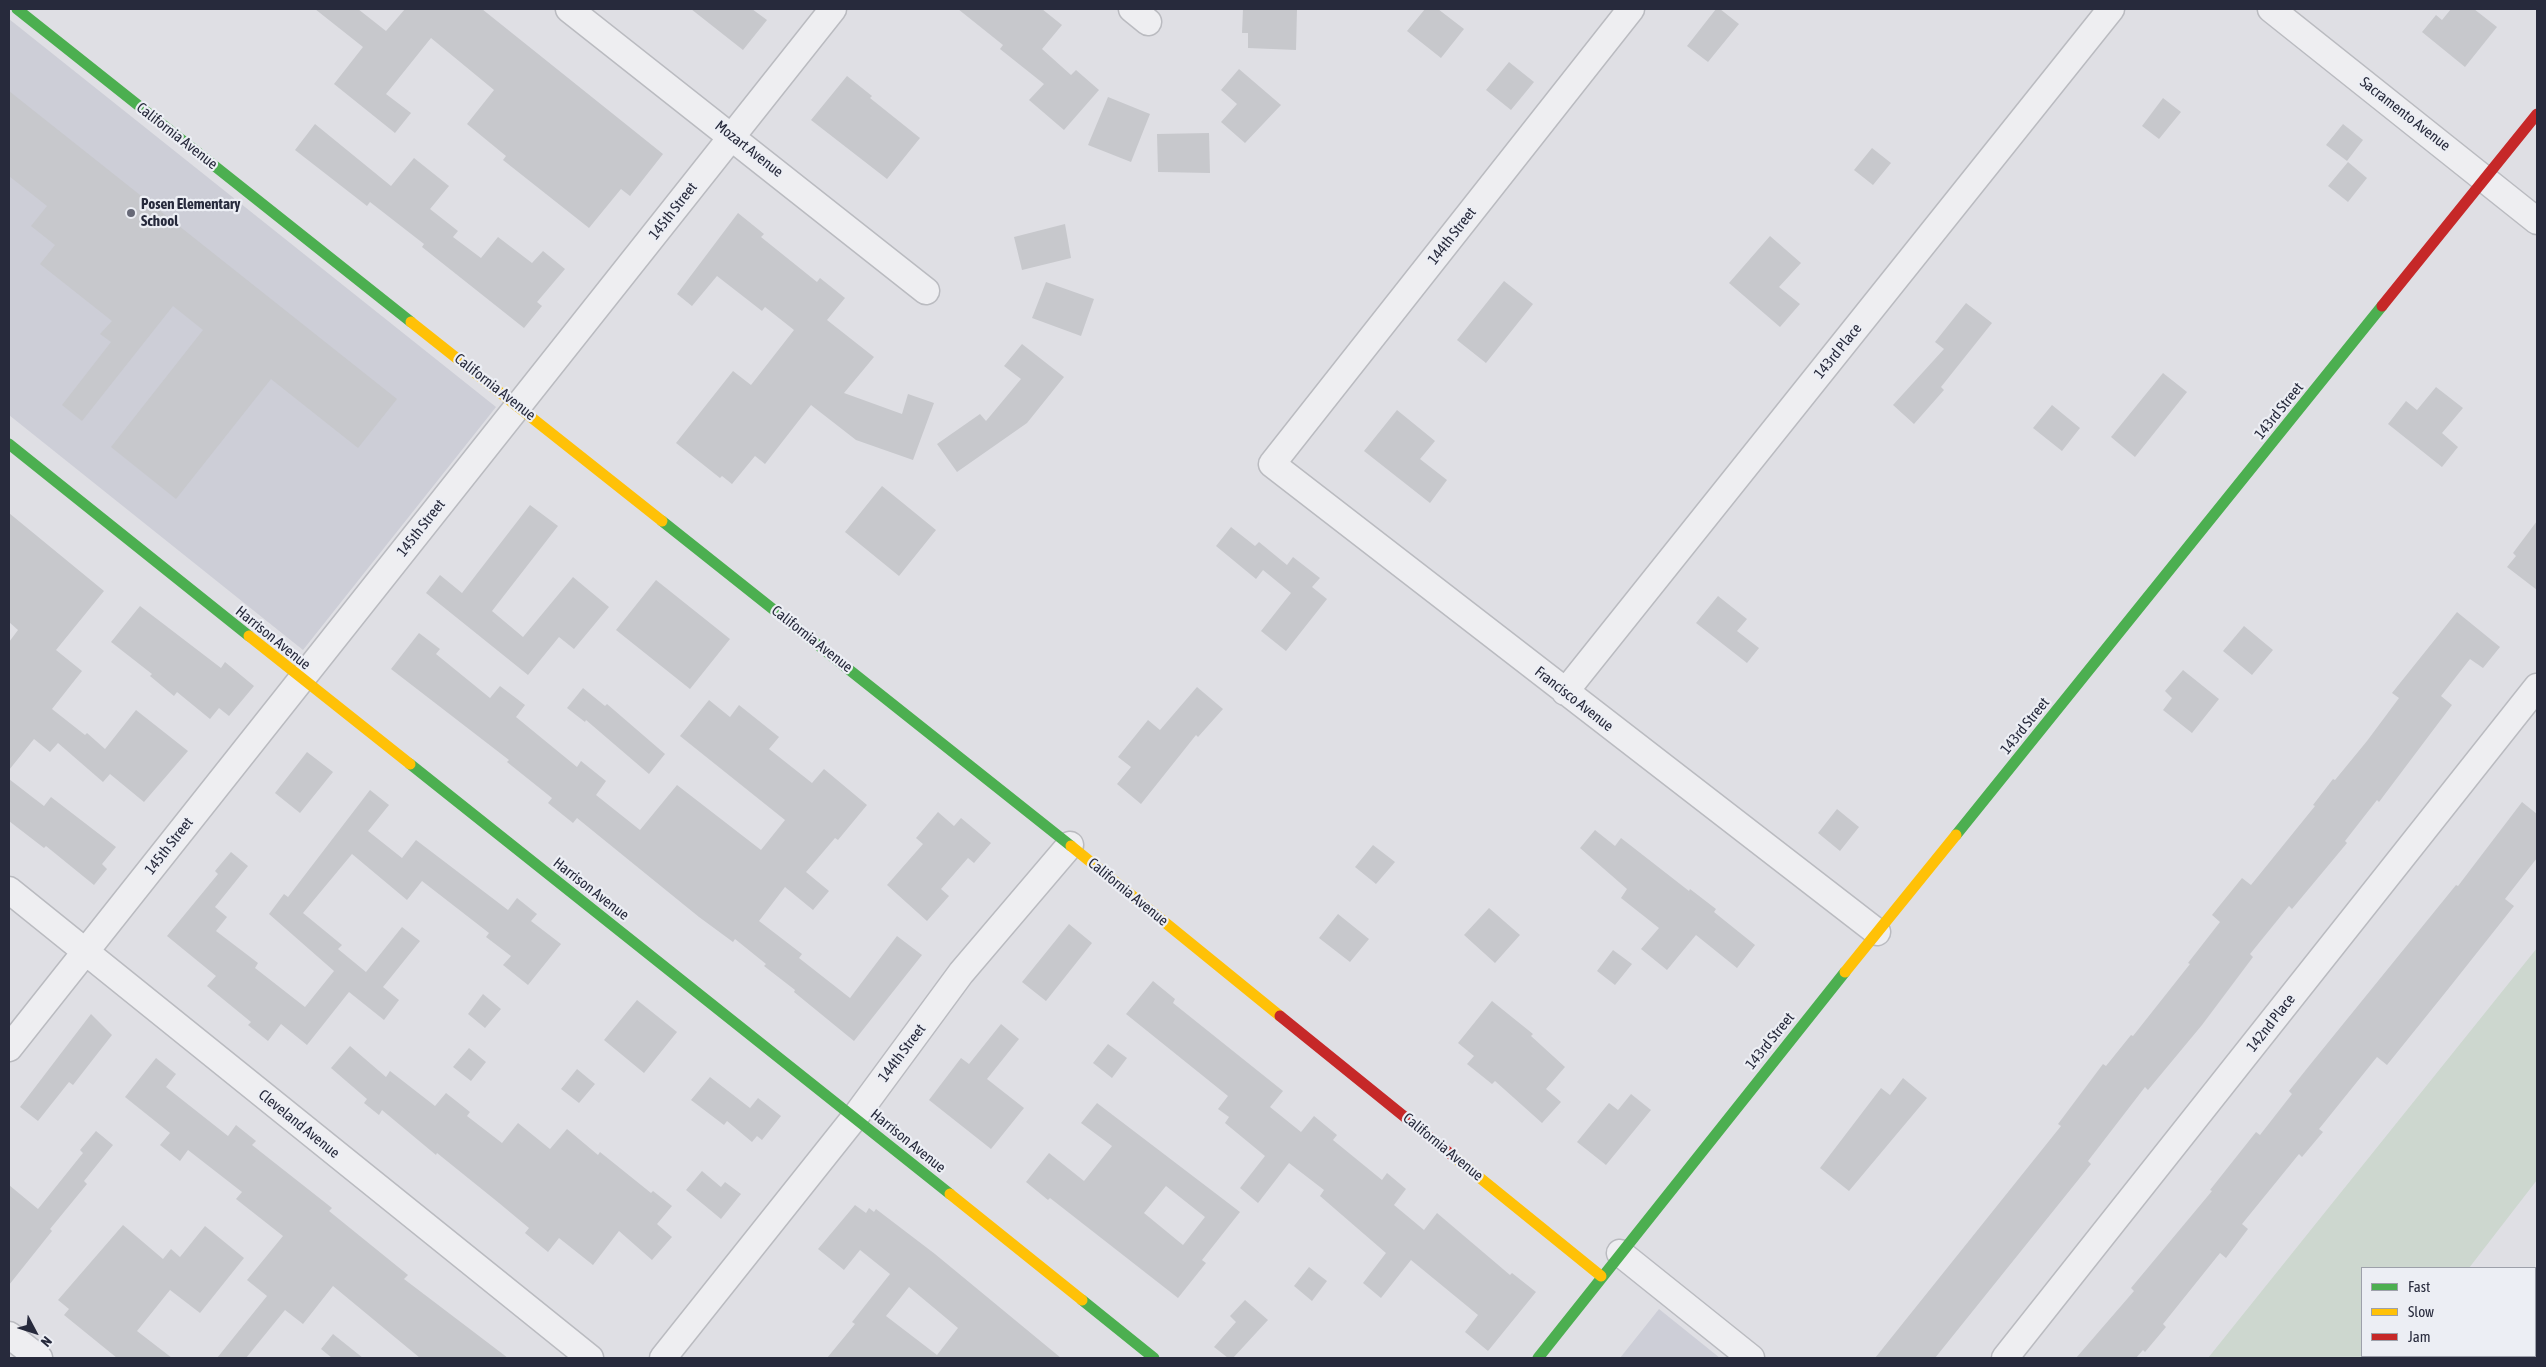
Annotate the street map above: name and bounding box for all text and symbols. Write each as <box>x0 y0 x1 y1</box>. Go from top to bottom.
street label: Sacramento Avenue <box>2356 73 2454 155</box>
street label: California Avenue <box>133 99 221 173</box>
street label: Mozart Avenue <box>711 117 787 181</box>
street label: 145th Street <box>645 179 701 243</box>
place label: Posen Elementary School <box>141 195 240 230</box>
street label: 144th Street <box>1424 204 1480 268</box>
marker: Posen Elementary School <box>125 207 137 219</box>
street label: 143rd Place <box>1810 320 1866 382</box>
street label: California Avenue <box>451 350 539 424</box>
street label: 143rd Street <box>2251 379 2307 443</box>
street label: 145th Street <box>393 496 449 560</box>
street label: Harrison Avenue <box>232 602 314 674</box>
street label: California Avenue <box>768 602 856 676</box>
street label: Francisco Avenue <box>1531 663 1617 735</box>
street label: 143rd Street <box>1997 694 2053 758</box>
street label: 145th Street <box>141 814 197 878</box>
street label: Harrison Avenue <box>550 854 632 924</box>
street label: California Avenue <box>1084 854 1172 930</box>
street label: 142nd Place <box>2243 991 2299 1055</box>
street label: 143rd Street <box>1742 1009 1798 1073</box>
street label: 144th Street <box>874 1021 930 1085</box>
street label: Cleveland Avenue <box>255 1086 343 1162</box>
street label: Harrison Avenue <box>867 1105 949 1177</box>
street label: California Avenue <box>1399 1109 1487 1185</box>
legend <box>2361 1267 2536 1357</box>
text: Fast <box>2408 1278 2430 1295</box>
text: Slow <box>2408 1303 2434 1320</box>
north arrow <box>10 1307 60 1357</box>
text: Jam <box>2408 1328 2431 1345</box>
text: N <box>38 1333 55 1350</box>

